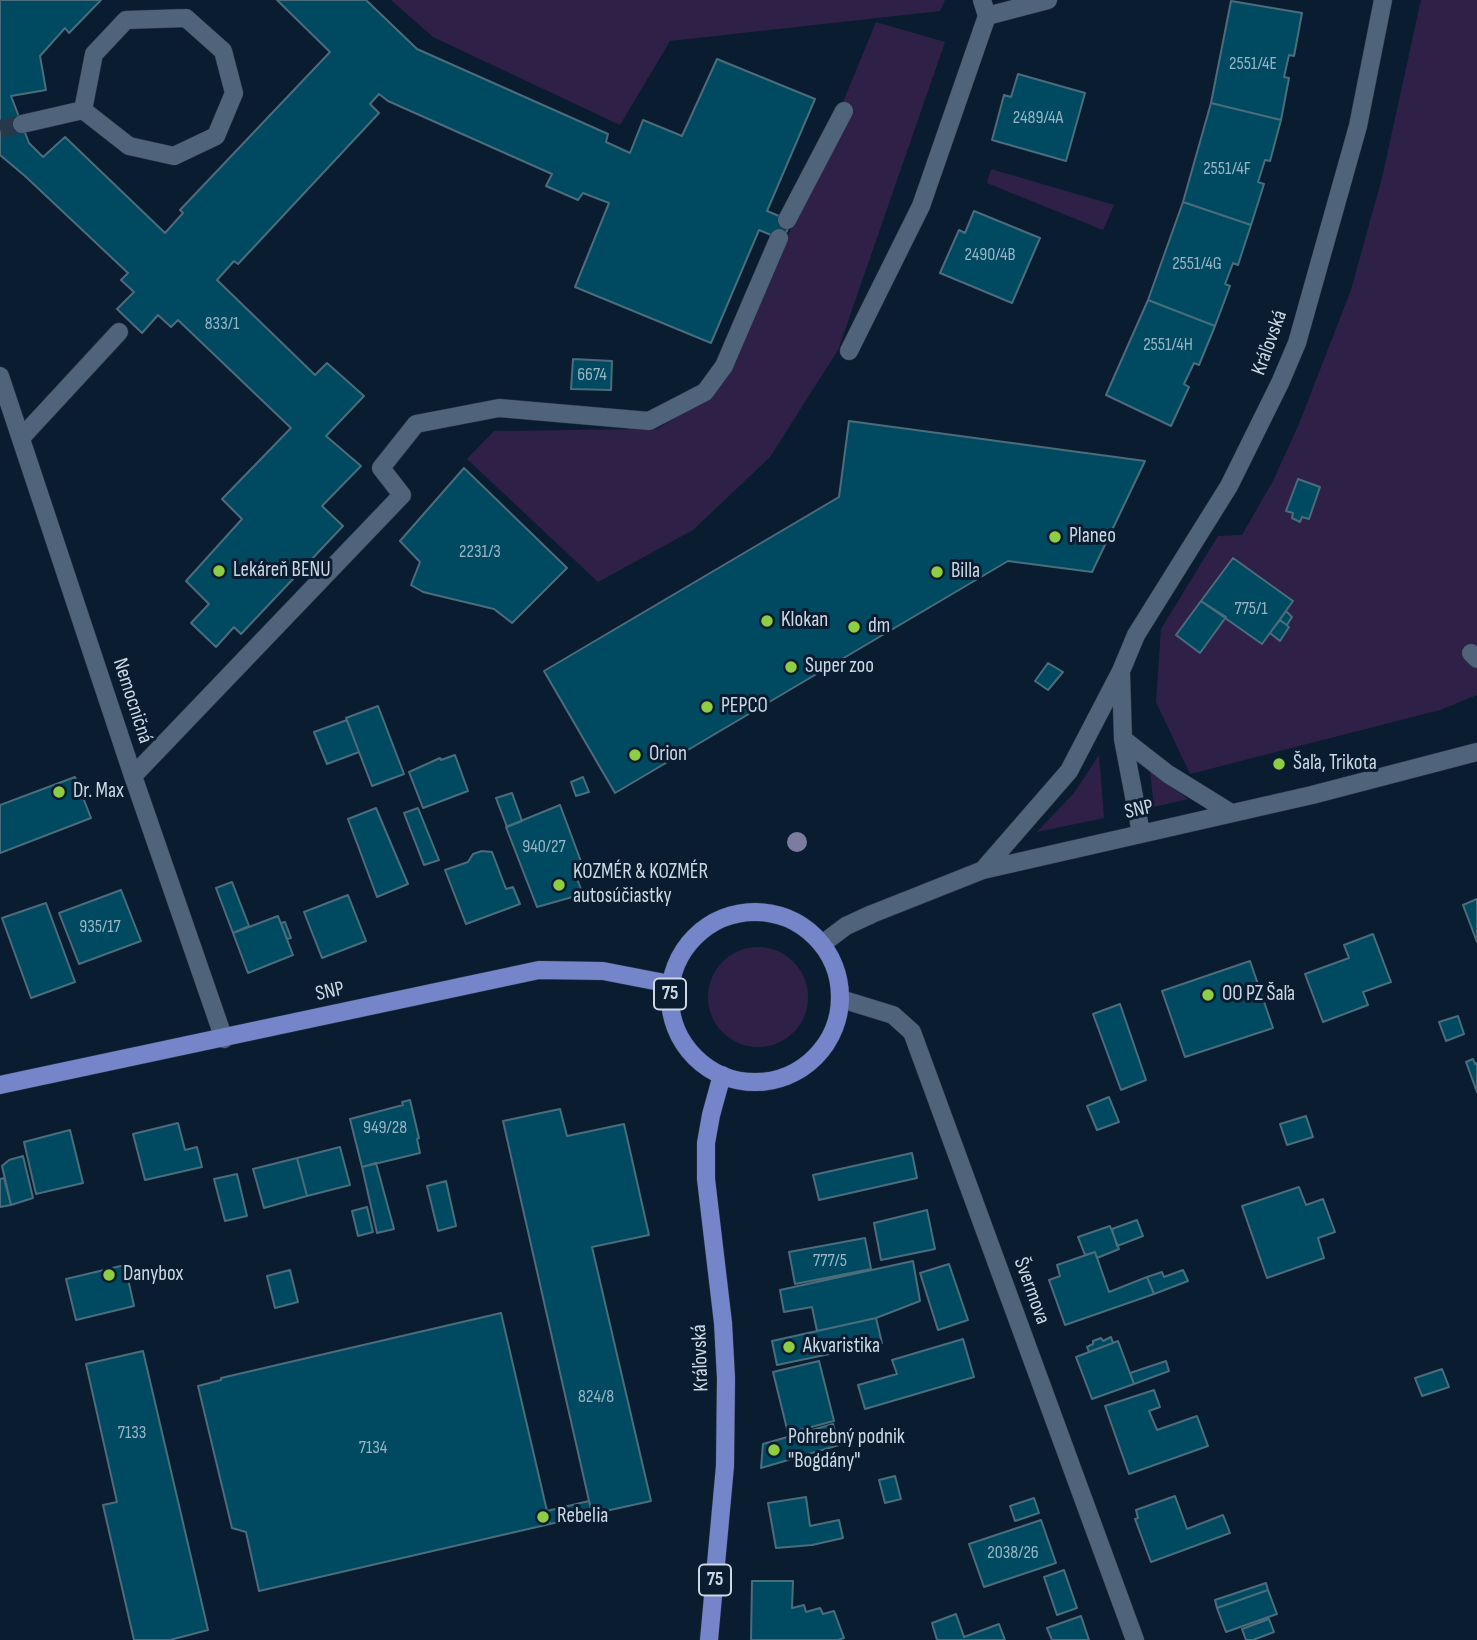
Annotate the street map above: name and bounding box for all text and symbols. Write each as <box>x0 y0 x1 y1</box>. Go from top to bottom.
house number: 2551/4E <box>1229 53 1277 75</box>
house number: 2489/4A <box>1013 107 1063 129</box>
house number: 2551/4F <box>1203 158 1251 180</box>
house number: 2490/4B <box>965 244 1015 266</box>
house number: 2551/4G <box>1172 253 1222 275</box>
street label: Kráľovská <box>1247 307 1293 379</box>
house number: 833/1 <box>205 313 239 335</box>
house number: 2551/4H <box>1143 334 1193 356</box>
house number: 6674 <box>577 364 607 386</box>
place label: Planeo <box>1069 524 1116 550</box>
marker: Planeo <box>1047 529 1063 545</box>
house number: 2231/3 <box>459 541 501 563</box>
place label: Lekáreň BENU <box>233 558 331 584</box>
place label: Billa <box>951 559 980 585</box>
marker: Lekáreň BENU <box>211 563 227 579</box>
marker: Billa <box>929 564 945 580</box>
house number: 775/1 <box>1234 598 1268 620</box>
place label: Klokan <box>781 608 828 634</box>
marker: Klokan <box>759 613 775 629</box>
place label: dm <box>868 614 890 640</box>
marker: dm <box>846 619 862 635</box>
place label: Super zoo <box>805 654 874 680</box>
street label: Nemocničná <box>106 655 158 747</box>
marker: Super zoo <box>783 659 799 675</box>
place label: PEPCO <box>721 694 768 720</box>
marker: PEPCO <box>699 699 715 715</box>
place label: Orion <box>649 742 687 768</box>
marker: Orion <box>627 747 643 763</box>
place label: Šaľa, Trikota <box>1293 751 1377 777</box>
marker: Šaľa, Trikota <box>1271 756 1287 772</box>
place label: Dr. Max <box>73 779 124 805</box>
marker: Dr. Max <box>51 784 67 800</box>
street label: SNP <box>1122 795 1156 825</box>
house number: 940/27 <box>522 836 566 858</box>
place label: KOZMÉR & KOZMÉR autosúčiastky <box>573 860 708 910</box>
marker: KOZMÉR & KOZMÉR autosúčiastky <box>551 877 567 893</box>
house number: 935/17 <box>79 916 121 938</box>
street label: SNP <box>313 977 347 1007</box>
road number: 75 <box>654 978 686 1010</box>
place label: OO PZ Šaľa <box>1222 982 1295 1008</box>
marker: OO PZ Šaľa <box>1200 987 1216 1003</box>
house number: 949/28 <box>363 1117 407 1139</box>
house number: 777/5 <box>813 1250 847 1272</box>
street label: Švermova <box>1007 1254 1055 1328</box>
place label: Danybox <box>123 1262 183 1288</box>
marker: Danybox <box>101 1267 117 1283</box>
street label: Kráľovská <box>687 1324 715 1392</box>
place label: Akvaristika <box>803 1334 880 1360</box>
marker: Akvaristika <box>781 1339 797 1355</box>
house number: 824/8 <box>578 1386 614 1408</box>
house number: 7133 <box>118 1422 146 1444</box>
place label: Pohrebný podnik "Bogdány" <box>788 1425 905 1475</box>
house number: 7134 <box>359 1437 387 1459</box>
marker: Pohrebný podnik "Bogdány" <box>766 1442 782 1458</box>
place label: Rebelia <box>557 1504 608 1530</box>
marker: Rebelia <box>535 1509 551 1525</box>
house number: 2038/26 <box>987 1542 1039 1564</box>
road number: 75 <box>699 1564 731 1596</box>

